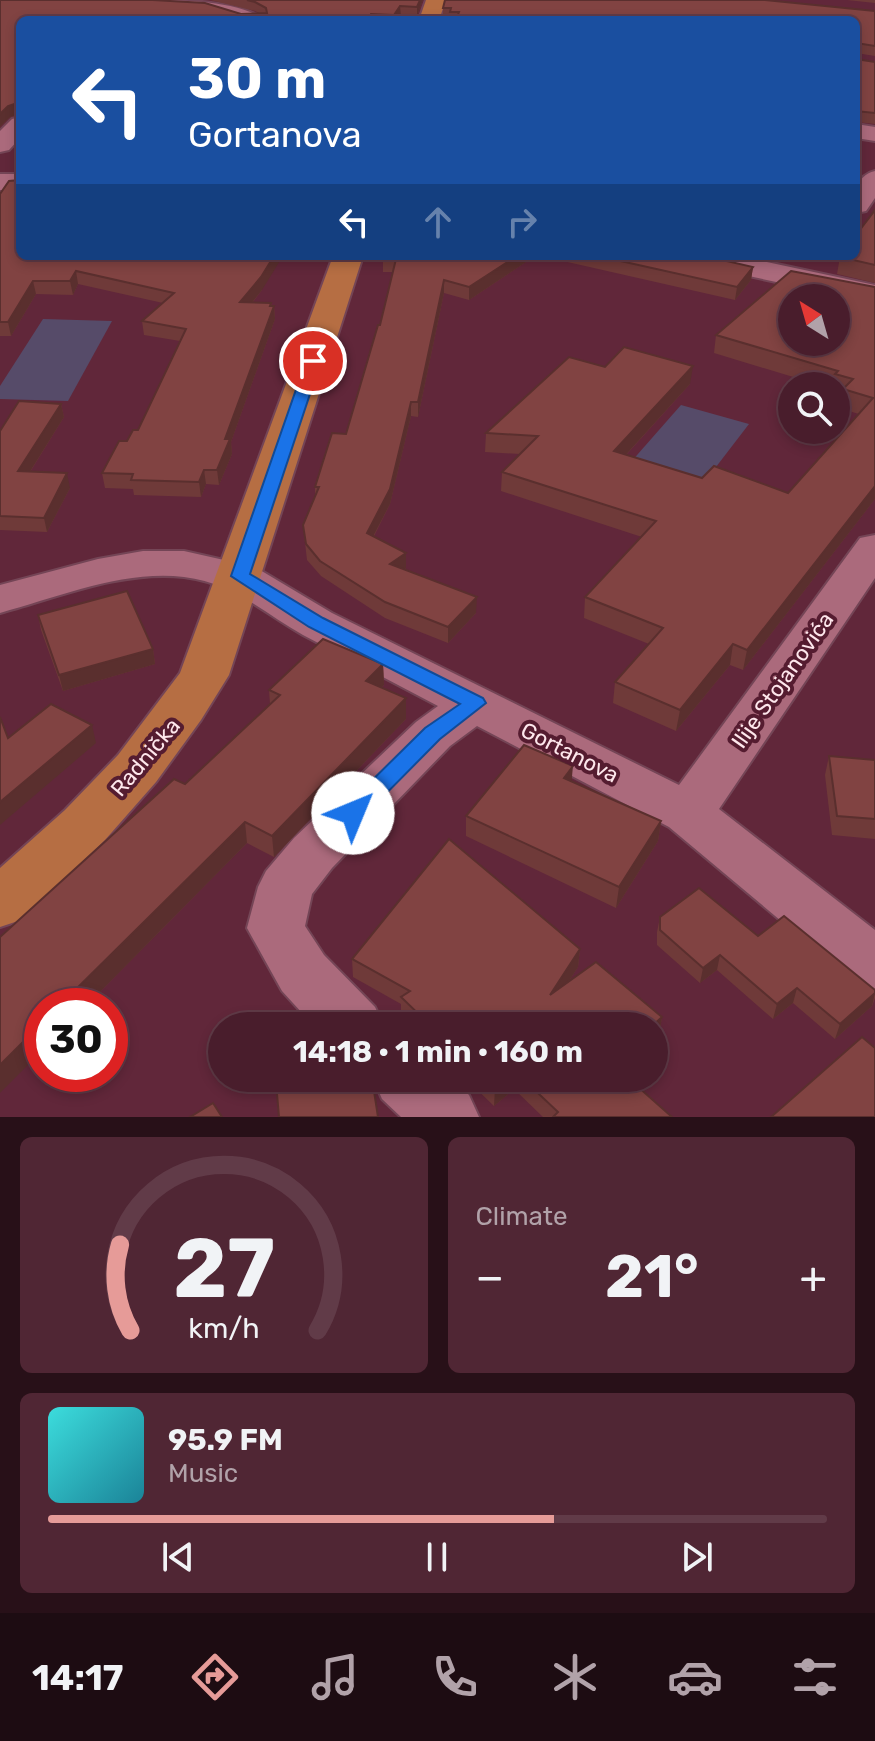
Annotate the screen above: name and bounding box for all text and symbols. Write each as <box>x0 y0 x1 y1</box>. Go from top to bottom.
text: 30 m <box>188 46 326 112</box>
icon: left <box>56 48 160 152</box>
text: Gortanova <box>188 113 362 156</box>
icon: left <box>332 200 376 244</box>
icon: ahead <box>416 200 460 244</box>
icon: right <box>500 200 544 244</box>
north arrow <box>778 284 850 356</box>
map controls <box>778 284 850 444</box>
pin <box>279 327 347 395</box>
icon: arrive <box>291 339 335 383</box>
button: search <box>778 372 850 444</box>
street label: Ilije Stojanovića <box>725 607 839 754</box>
street label: Radnička <box>105 713 186 802</box>
street label: Gortanova <box>516 716 623 789</box>
position arrow <box>311 771 395 855</box>
speed limit sign: 30 <box>24 988 128 1092</box>
text: 14:18 · 1 min · 160 m <box>293 1034 583 1070</box>
text: Climate <box>476 1201 568 1232</box>
text: 27 <box>173 1219 275 1318</box>
text: 21° <box>605 1241 699 1312</box>
text: − <box>476 1251 504 1303</box>
text: + <box>800 1251 827 1303</box>
text: km/h <box>188 1311 259 1345</box>
text: 95.9 FM <box>168 1422 283 1458</box>
text: Music <box>168 1458 238 1489</box>
icon: previous <box>156 1535 200 1579</box>
icon: pause <box>415 1535 459 1579</box>
icon: next <box>675 1535 719 1579</box>
icon: directions <box>187 1649 243 1705</box>
icon: music <box>307 1649 363 1705</box>
icon: phone <box>427 1649 483 1705</box>
icon: climate <box>547 1649 603 1705</box>
icon: car <box>667 1649 723 1705</box>
icon: filters <box>787 1649 843 1705</box>
text: 14:17 <box>32 1656 123 1699</box>

